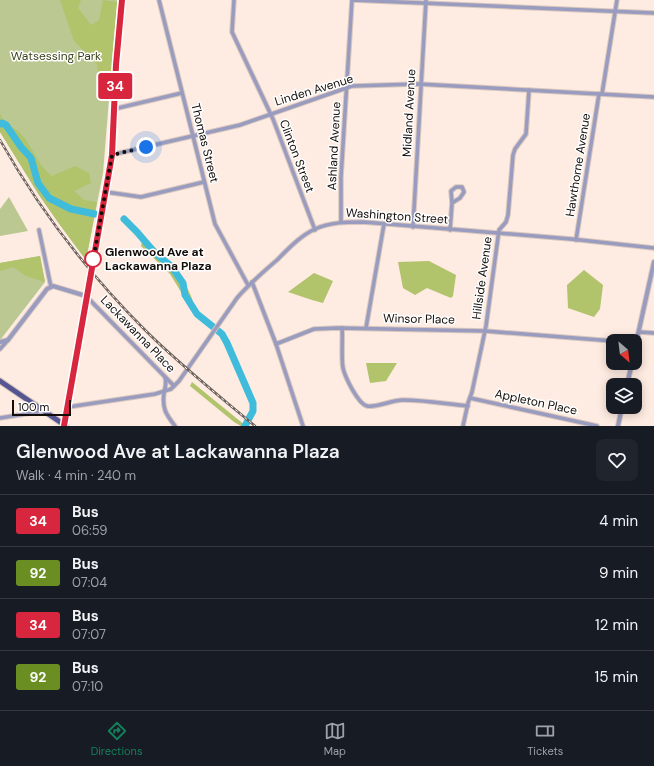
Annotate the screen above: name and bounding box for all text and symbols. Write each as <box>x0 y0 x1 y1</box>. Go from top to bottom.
park label: Watsessing Park <box>11 48 101 64</box>
street label: Midland Avenue <box>399 68 419 157</box>
street label: Linden Avenue <box>273 70 355 110</box>
line badge: 34 <box>97 73 133 99</box>
text: 34 <box>106 77 124 95</box>
street label: Ashland Avenue <box>324 101 344 191</box>
street label: Thomas Street <box>187 102 223 185</box>
street label: Hawthorne Avenue <box>562 112 594 218</box>
street label: Clinton Street <box>276 117 318 195</box>
your location <box>136 137 156 157</box>
street label: Washington Street <box>345 204 449 228</box>
street label: Hillside Avenue <box>468 235 496 321</box>
place label: Glenwood Ave at Lackawanna Plaza <box>105 244 211 274</box>
marker: Glenwood Ave at Lackawanna Plaza <box>84 250 102 268</box>
street label: Lackawanna Place <box>97 292 179 376</box>
street label: Winsor Place <box>383 310 455 328</box>
north arrow <box>606 334 642 370</box>
map controls <box>606 334 642 414</box>
button: layers <box>606 378 642 414</box>
street label: Appleton Place <box>493 385 579 419</box>
scale bar <box>12 398 71 417</box>
text: 100 m <box>18 400 49 414</box>
text: Glenwood Ave at Lackawanna Plaza <box>16 439 340 464</box>
button: heart <box>596 439 638 481</box>
text: Walk · 4 min · 240 m <box>16 467 136 484</box>
text: Bus <box>72 502 99 522</box>
text: 4 min <box>599 511 638 531</box>
text: 34 <box>29 512 47 530</box>
text: 06:59 <box>72 522 107 539</box>
text: Bus <box>72 554 99 574</box>
text: 9 min <box>599 563 638 583</box>
text: 92 <box>30 564 46 582</box>
text: 07:04 <box>72 574 107 591</box>
text: Bus <box>72 606 99 626</box>
text: 12 min <box>595 615 638 635</box>
text: 34 <box>29 616 47 634</box>
text: 07:07 <box>72 626 106 643</box>
text: Bus <box>72 658 99 678</box>
text: 15 min <box>595 667 638 687</box>
text: 92 <box>30 668 46 686</box>
text: 07:10 <box>72 678 103 695</box>
tab: Directions <box>91 720 142 758</box>
tab: Map <box>324 720 346 758</box>
tab: Tickets <box>527 720 563 758</box>

